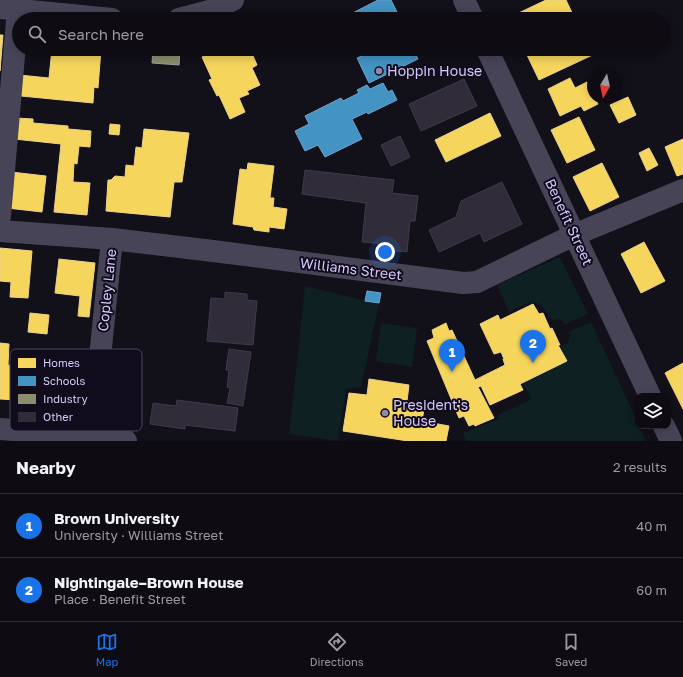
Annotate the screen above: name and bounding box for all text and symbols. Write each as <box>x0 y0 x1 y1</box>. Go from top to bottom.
search box <box>12 12 671 56</box>
icon: search <box>26 23 48 45</box>
text: Search here <box>58 25 144 43</box>
place label: Hoppin House <box>387 62 482 79</box>
marker: Hoppin House <box>374 66 384 76</box>
north arrow <box>587 68 623 104</box>
street label: Benefit Street <box>542 176 597 268</box>
your location <box>375 242 395 262</box>
street label: Copley Lane <box>94 248 119 332</box>
street label: Williams Street <box>299 254 403 283</box>
pin: 2 <box>520 330 546 363</box>
pin: 1 <box>439 339 465 372</box>
legend <box>10 349 142 431</box>
text: Homes <box>43 356 80 369</box>
text: Schools <box>43 374 86 387</box>
text: Industry <box>43 392 88 405</box>
map controls <box>635 393 671 429</box>
button: layers <box>635 393 671 429</box>
place label: President's House <box>393 396 468 429</box>
marker: President's House <box>380 408 390 418</box>
text: Other <box>43 410 74 423</box>
text: Nearby <box>16 457 76 478</box>
text: 2 results <box>613 459 667 475</box>
text: Brown University <box>54 509 180 527</box>
text: 1 <box>26 518 32 534</box>
text: 40 m <box>636 518 667 534</box>
text: University · Williams Street <box>54 527 223 543</box>
text: Nightingale–Brown House <box>54 573 244 591</box>
text: 2 <box>25 582 33 598</box>
text: 60 m <box>636 582 667 598</box>
text: Place · Benefit Street <box>54 591 186 607</box>
tab: Map <box>96 631 118 668</box>
tab: Directions <box>310 631 364 668</box>
tab: Saved <box>555 631 587 668</box>

